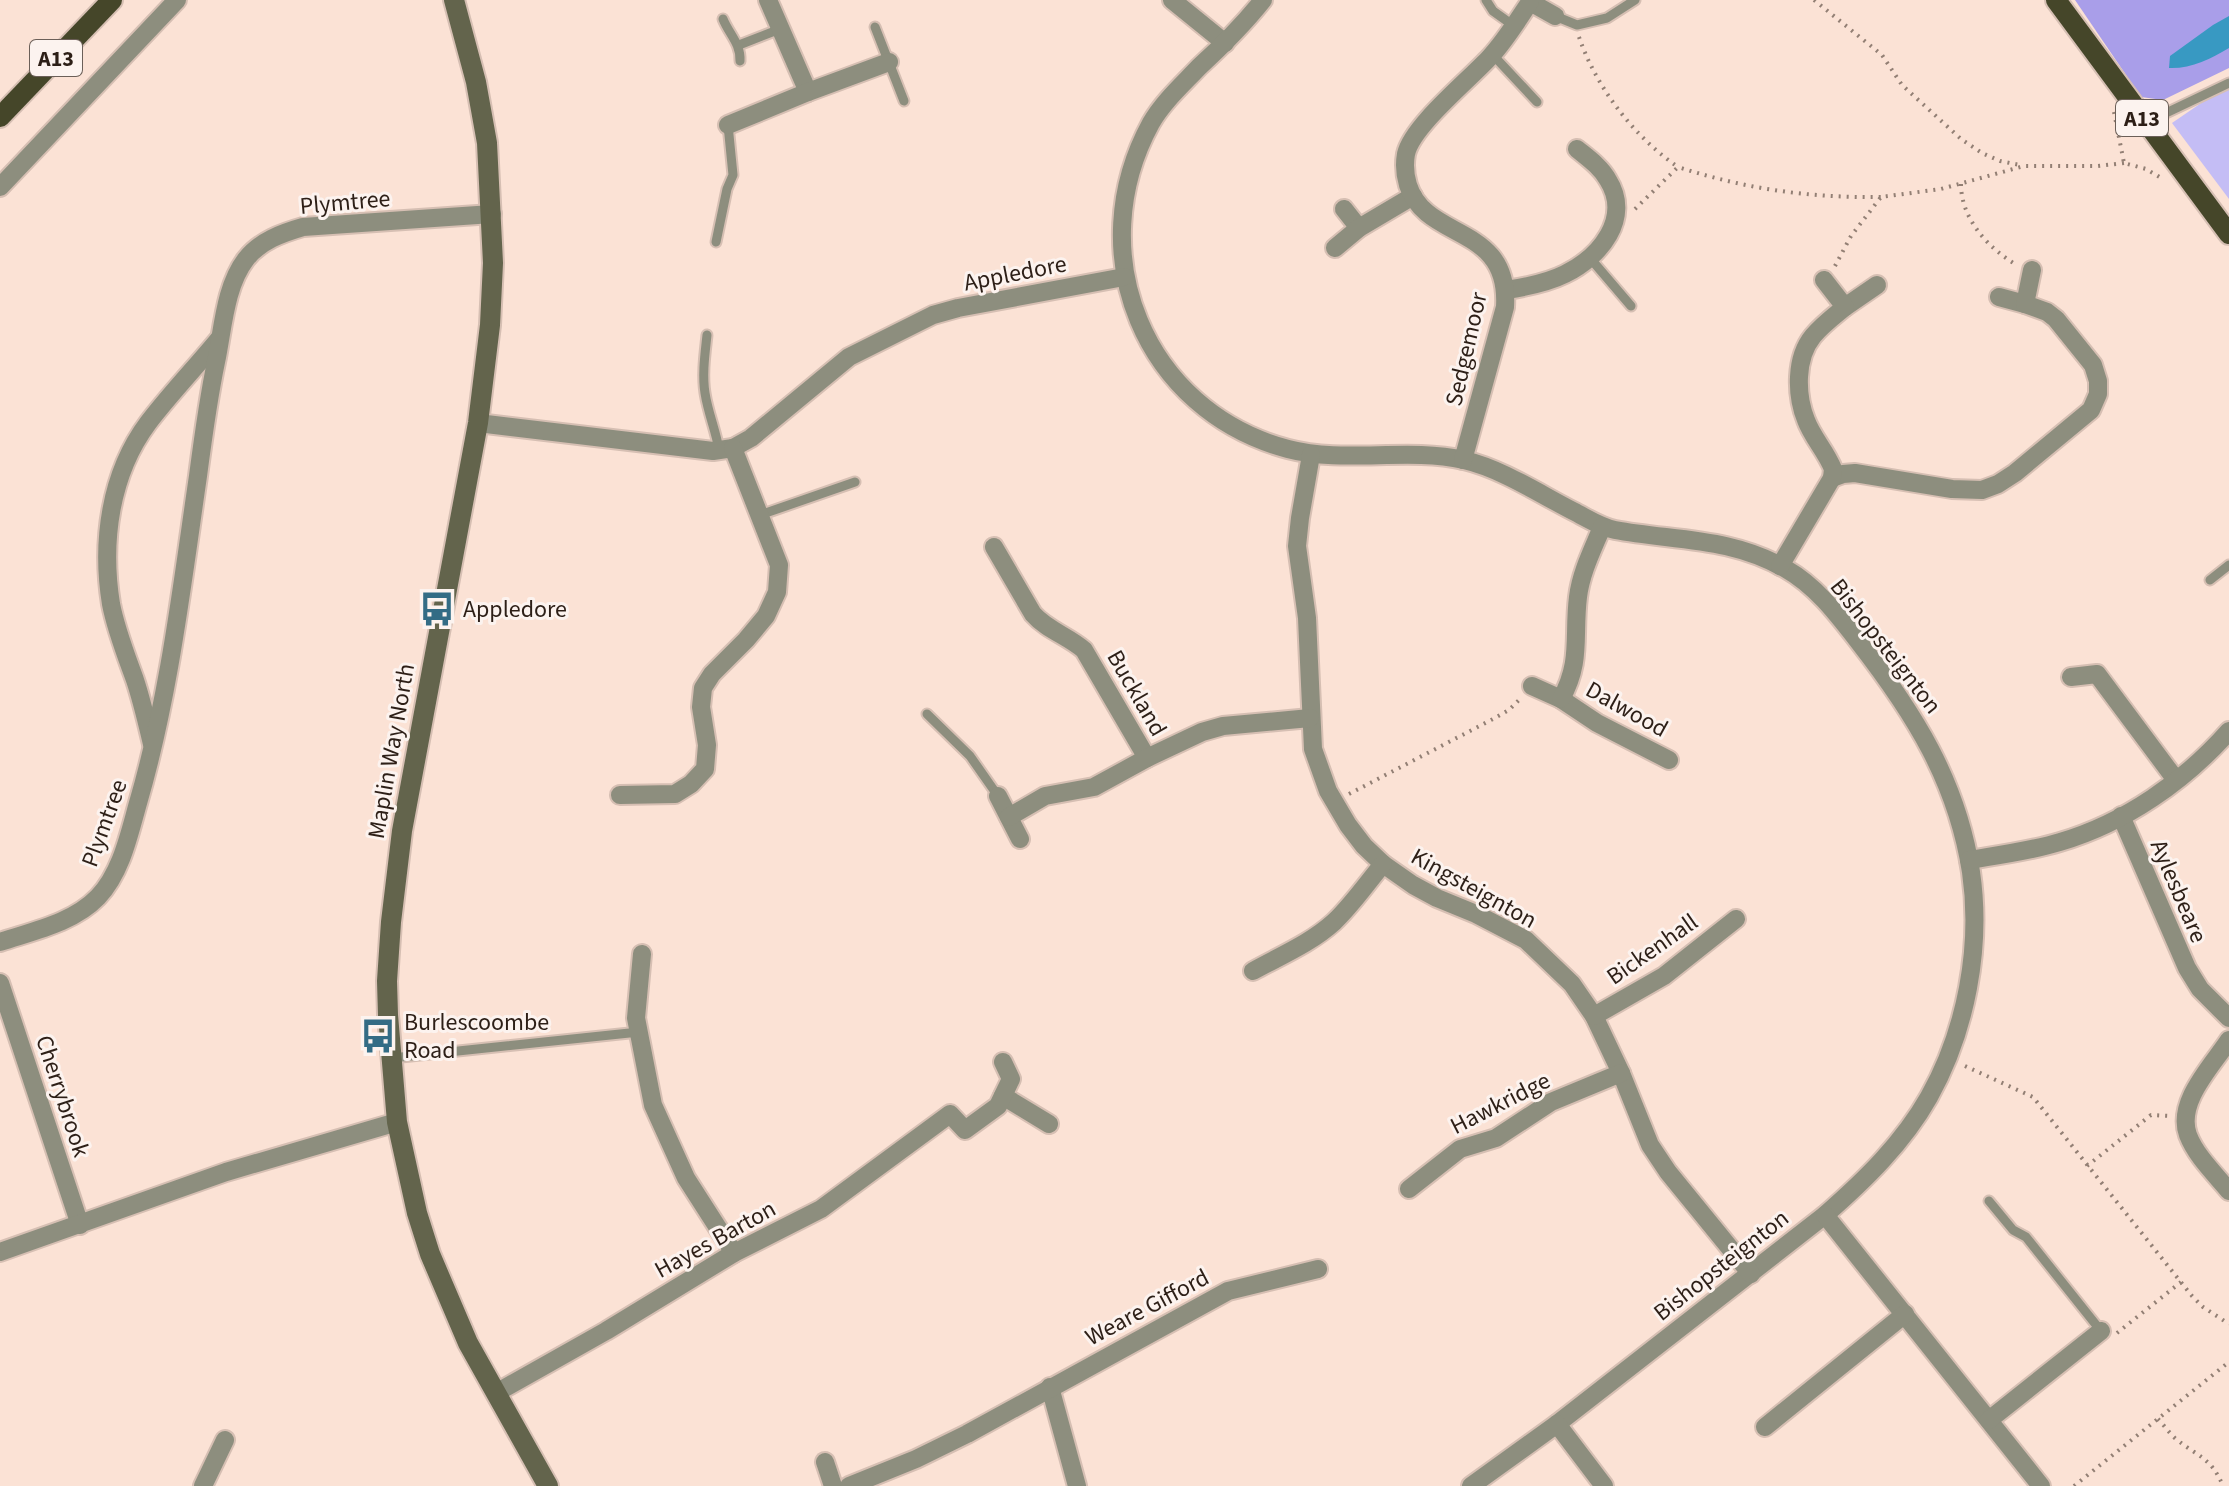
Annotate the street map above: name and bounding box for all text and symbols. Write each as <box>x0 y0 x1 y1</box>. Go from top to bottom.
road number: A13 <box>30 40 82 76</box>
road number: A13 <box>2116 100 2168 136</box>
street label: Plymtree <box>298 181 392 224</box>
street label: Appledore <box>961 246 1069 301</box>
street label: Sedgemoor <box>1436 288 1497 410</box>
street label: Bishopsteignton <box>1821 571 1950 722</box>
bus stop icon: Appledore <box>418 590 456 628</box>
place label: Appledore <box>463 592 567 627</box>
street label: Buckland <box>1098 644 1175 743</box>
street label: Maplin Way North <box>359 661 424 841</box>
street label: Dalwood <box>1579 672 1674 746</box>
street label: Plymtree <box>72 775 136 872</box>
street label: Aylesbeare <box>2141 834 2216 948</box>
street label: Kingsteignton <box>1404 839 1543 938</box>
street label: Bickenhall <box>1599 905 1705 994</box>
place label: Burlescoombe Road <box>404 1005 549 1068</box>
bus stop icon: Burlescoombe Road <box>359 1017 397 1055</box>
street label: Cherrybrook <box>26 1031 99 1162</box>
street label: Hawkridge <box>1444 1063 1556 1144</box>
street label: Hayes Barton <box>648 1192 782 1287</box>
street label: Bishopsteignton <box>1646 1201 1797 1330</box>
street label: Weare Gifford <box>1079 1260 1216 1355</box>

